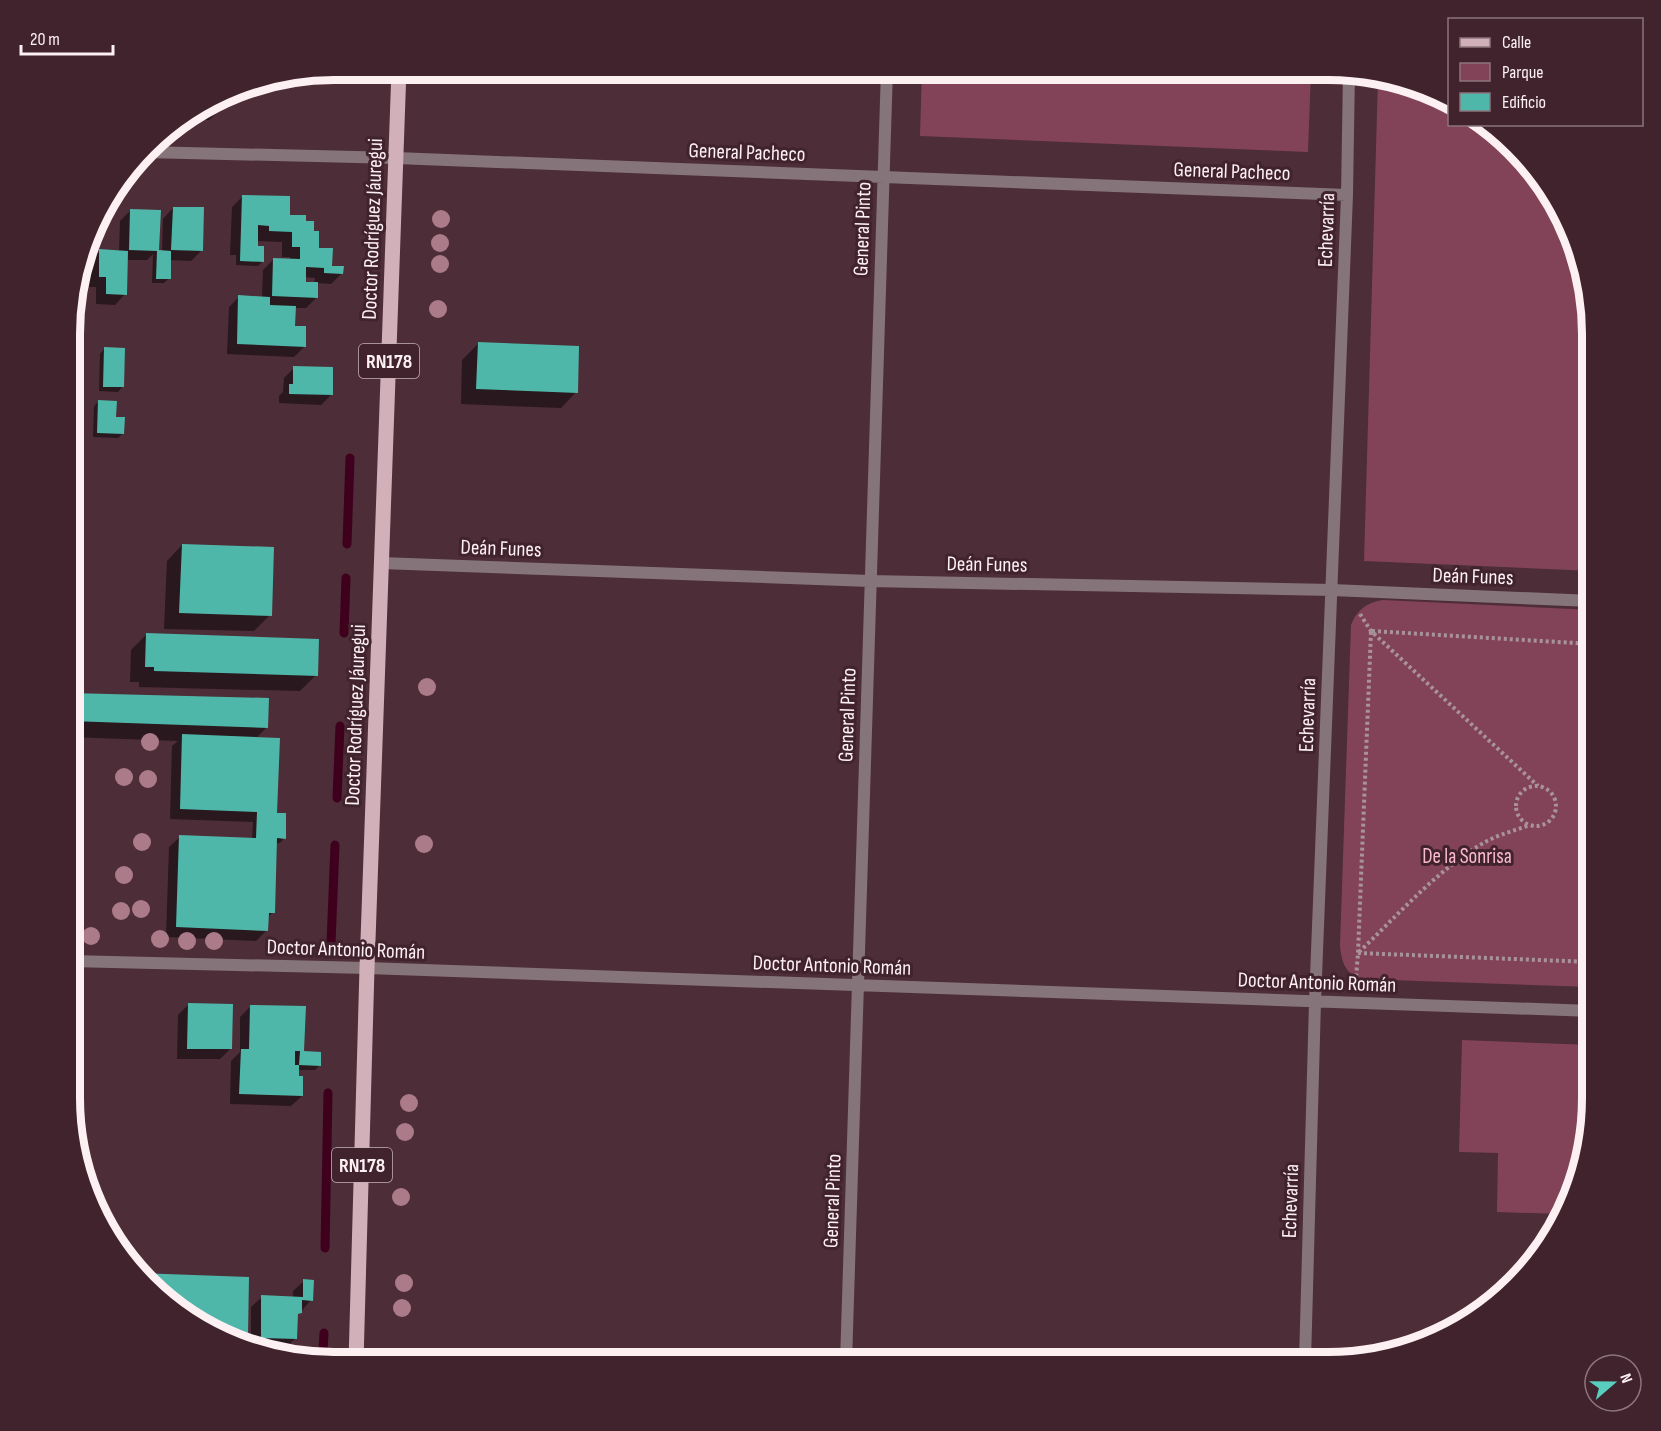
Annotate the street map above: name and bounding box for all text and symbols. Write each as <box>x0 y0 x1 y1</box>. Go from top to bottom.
scale bar <box>21 18 112 56</box>
legend <box>1448 18 1643 126</box>
text: 20 m <box>30 29 60 50</box>
text: Calle <box>1502 32 1531 53</box>
text: Parque <box>1502 62 1543 83</box>
text: Edificio <box>1502 92 1546 113</box>
street label: Doctor Rodríguez Jáuregui <box>357 138 388 320</box>
street label: General Pacheco <box>688 138 806 167</box>
street label: General Pacheco <box>1173 157 1291 186</box>
street label: General Pinto <box>848 181 877 277</box>
street label: Echevarría <box>1313 193 1340 268</box>
road number: RN178 <box>359 344 419 378</box>
street label: Deán Funes <box>460 535 542 562</box>
street label: Deán Funes <box>946 551 1028 578</box>
street label: Deán Funes <box>1432 563 1514 590</box>
street label: Doctor Rodríguez Jáuregui <box>340 624 371 806</box>
street label: General Pinto <box>833 667 862 763</box>
street label: Echevarría <box>1294 678 1321 753</box>
park label: De la Sonrisa <box>1422 844 1512 869</box>
street label: Doctor Antonio Román <box>266 934 426 965</box>
street label: Doctor Antonio Román <box>752 950 912 981</box>
street label: Doctor Antonio Román <box>1237 967 1397 998</box>
road number: RN178 <box>332 1148 392 1182</box>
street label: General Pinto <box>818 1153 847 1249</box>
street label: Echevarría <box>1277 1164 1304 1239</box>
north arrow <box>1583 1353 1643 1413</box>
text: N <box>1615 1371 1636 1386</box>

